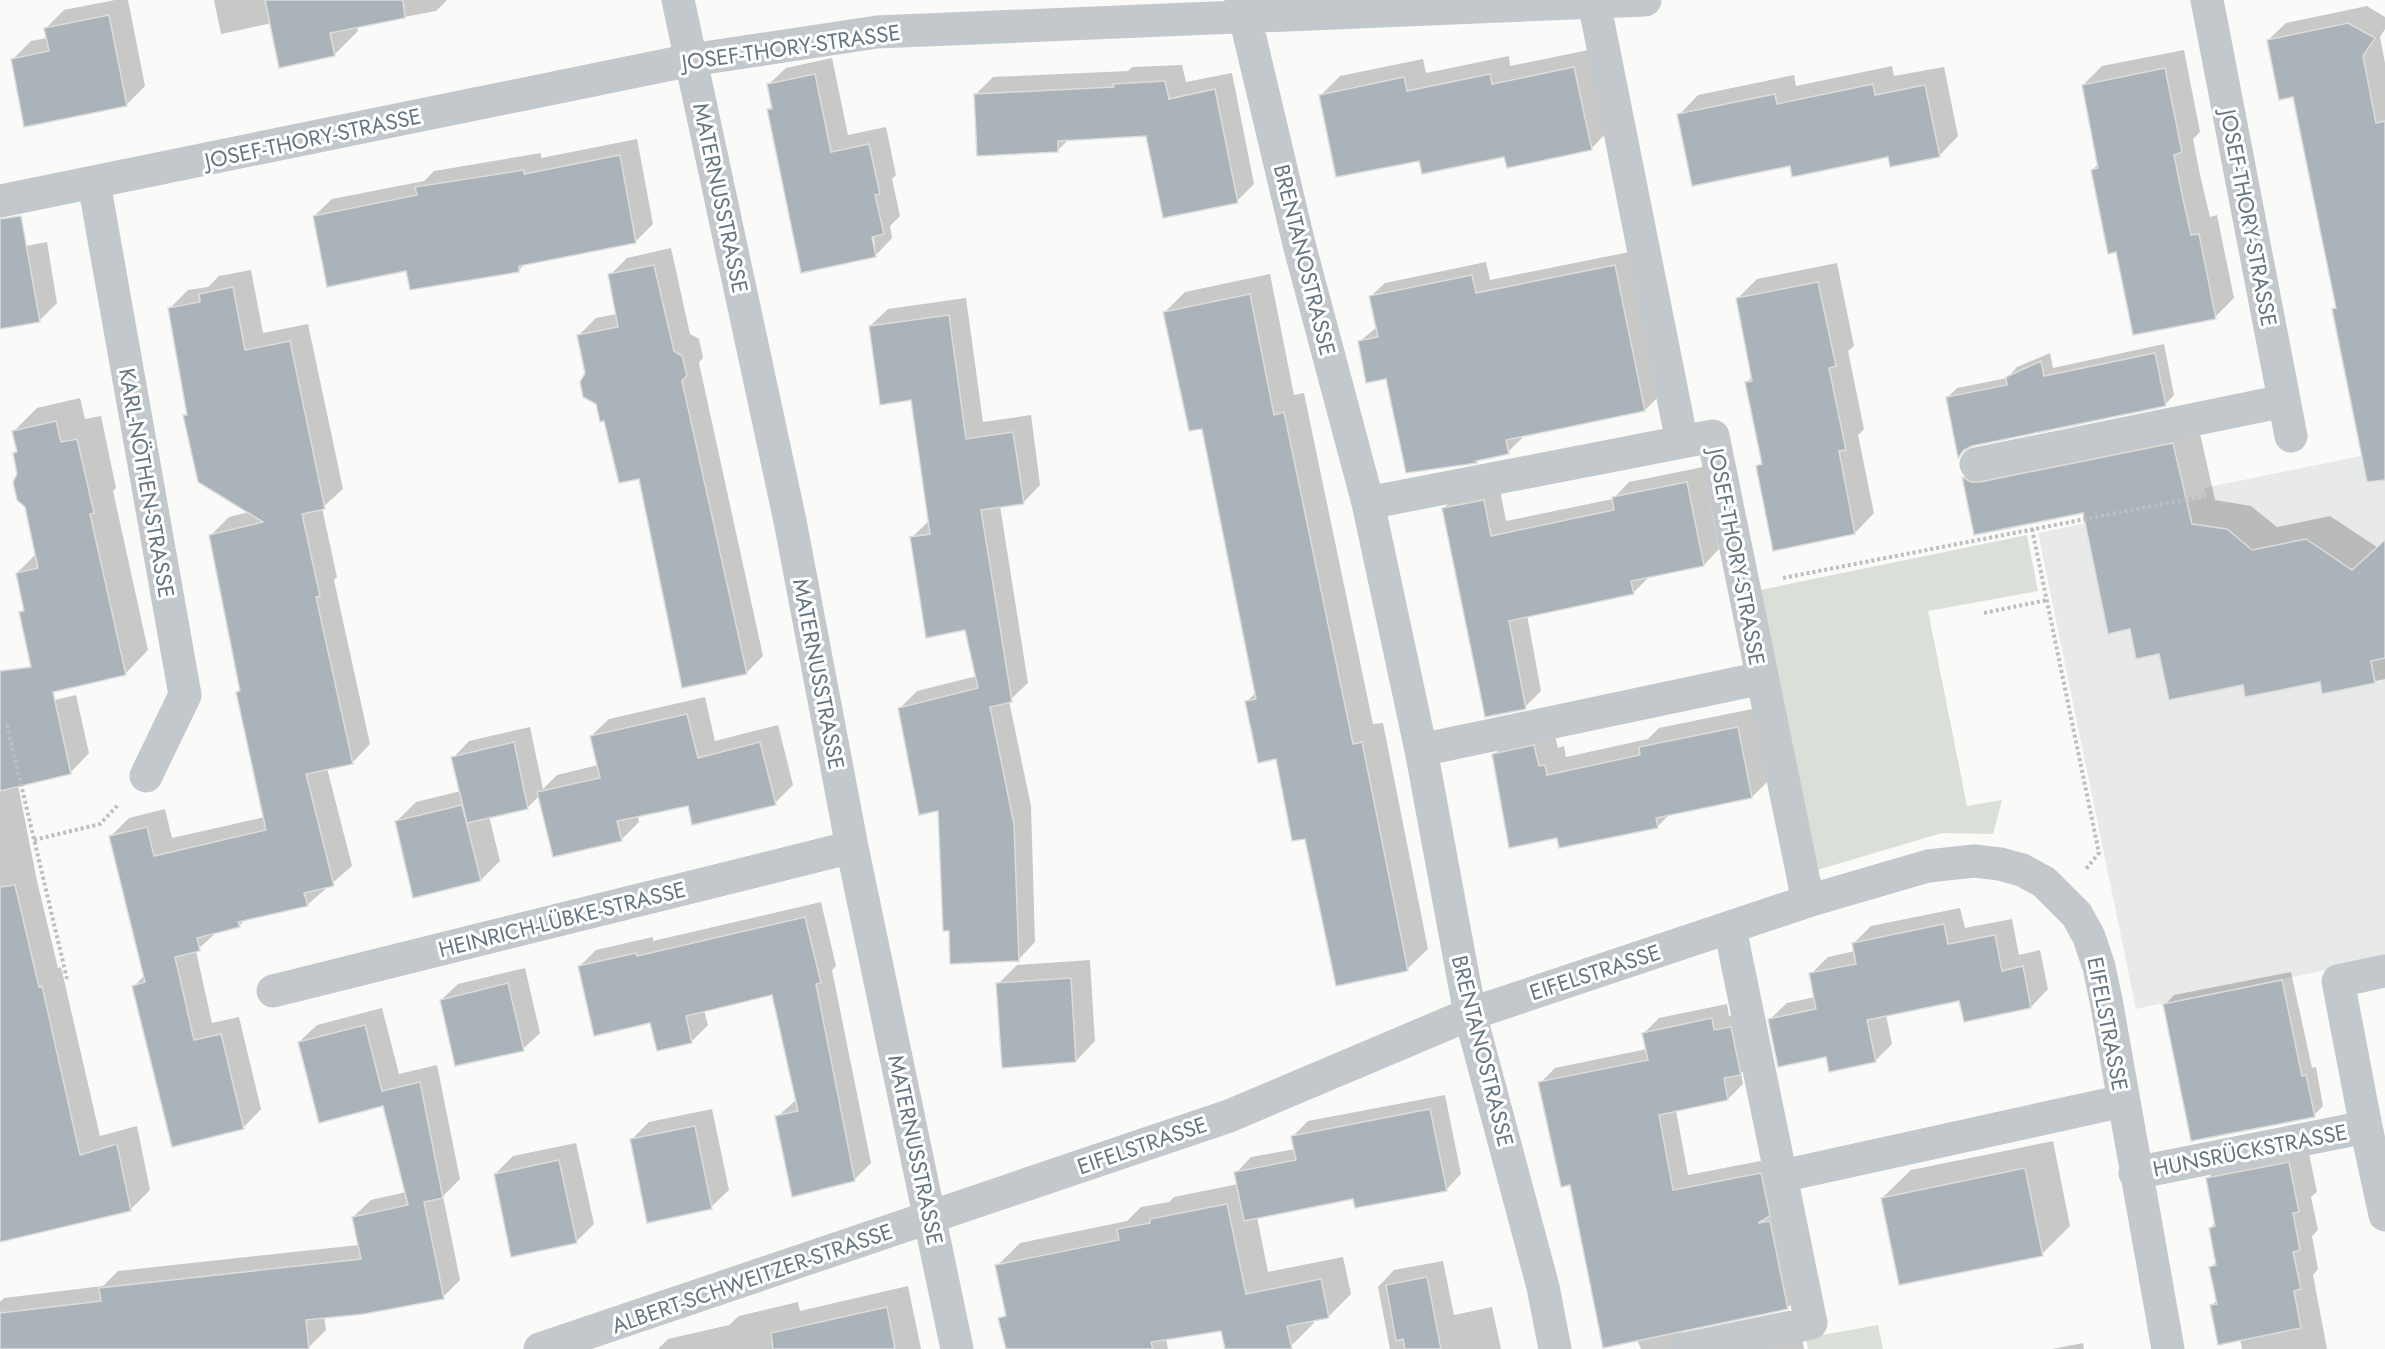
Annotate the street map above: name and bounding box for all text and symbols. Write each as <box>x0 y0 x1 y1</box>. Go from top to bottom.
street label: JOSEF-THORY-STRASSE <box>677 16 902 79</box>
street label: JOSEF-THORY-STRASSE <box>199 99 424 177</box>
street label: MATERNUSSTRASSE <box>685 100 757 296</box>
street label: JOSEF-THORY-STRASSE <box>2212 104 2286 329</box>
street label: BRENTANOSTRASSE <box>1266 161 1344 359</box>
street label: KARL-NÖTHEN-STRASSE <box>111 366 183 600</box>
street label: JOSEF-THORY-STRASSE <box>1700 443 1774 668</box>
street label: MATERNUSSTRASSE <box>785 576 853 772</box>
street label: HEINRICH-LÜBKE-STRASSE <box>435 873 689 965</box>
street label: EIFELSTRASSE <box>1525 936 1665 1008</box>
street label: BRENTANOSTRASSE <box>1444 952 1522 1150</box>
street label: EIFELSTRASSE <box>2079 954 2137 1094</box>
street label: MATERNUSSTRASSE <box>880 1052 952 1248</box>
street label: EIFELSTRASSE <box>1073 1108 1211 1182</box>
street label: HUNSRÜCKSTRASSE <box>2150 1115 2350 1185</box>
street label: ALBERT-SCHWEITZER-STRASSE <box>607 1215 897 1341</box>

